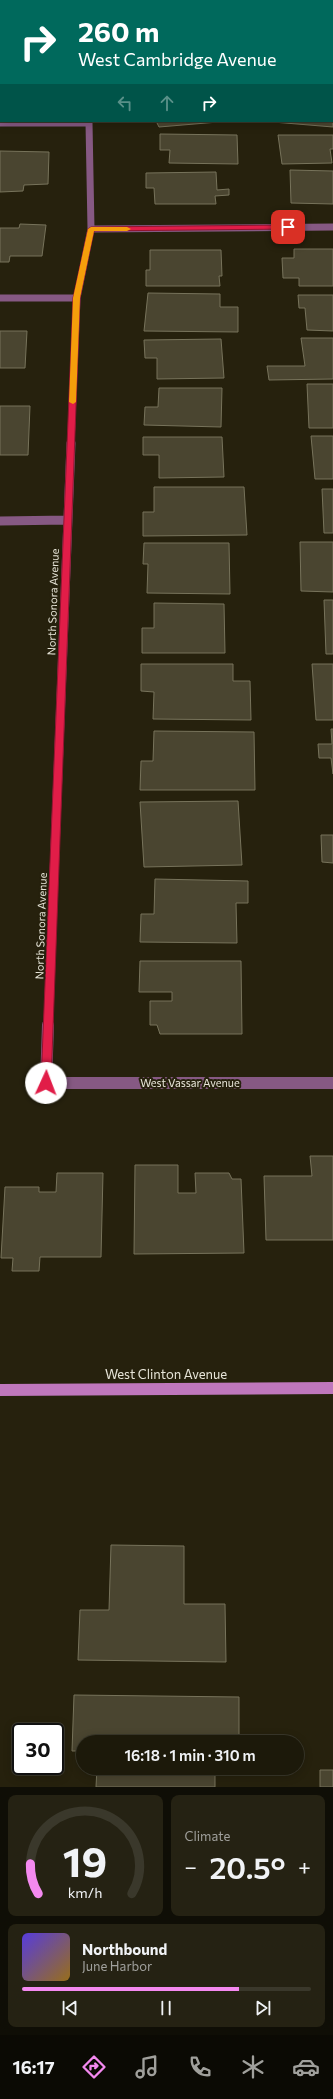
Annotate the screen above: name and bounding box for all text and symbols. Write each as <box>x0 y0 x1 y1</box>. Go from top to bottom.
text: 260 m <box>78 14 159 48</box>
icon: right <box>12 16 64 68</box>
text: West Cambridge Avenue <box>78 48 276 70</box>
icon: left <box>114 92 136 114</box>
icon: ahead <box>156 92 178 114</box>
icon: right <box>198 92 220 114</box>
pin <box>271 210 305 244</box>
icon: arrive <box>277 216 299 238</box>
street label: North Sonora Avenue <box>44 548 61 656</box>
street label: North Sonora Avenue <box>32 872 49 980</box>
position arrow <box>25 1062 67 1104</box>
street label: West Vassar Avenue <box>140 1076 240 1089</box>
street label: West Clinton Avenue <box>105 1366 227 1382</box>
speed limit sign: 30 <box>12 1723 64 1775</box>
text: 16:18 · 1 min · 310 m <box>124 1746 256 1764</box>
text: Climate <box>185 1828 230 1844</box>
text: 19 <box>63 1834 107 1885</box>
text: 20.5° <box>210 1848 286 1885</box>
text: − <box>185 1853 197 1880</box>
text: + <box>298 1853 311 1880</box>
text: km/h <box>68 1882 103 1900</box>
text: Northbound <box>82 1940 167 1958</box>
text: June Harbor <box>82 1958 152 1974</box>
icon: previous <box>59 1997 81 2019</box>
icon: pause <box>155 1997 177 2019</box>
icon: next <box>252 1997 274 2019</box>
icon: directions <box>80 2053 108 2081</box>
icon: music <box>133 2053 161 2081</box>
icon: phone <box>186 2053 214 2081</box>
icon: climate <box>239 2053 267 2081</box>
icon: car <box>292 2053 320 2081</box>
text: 16:17 <box>13 2056 55 2078</box>

